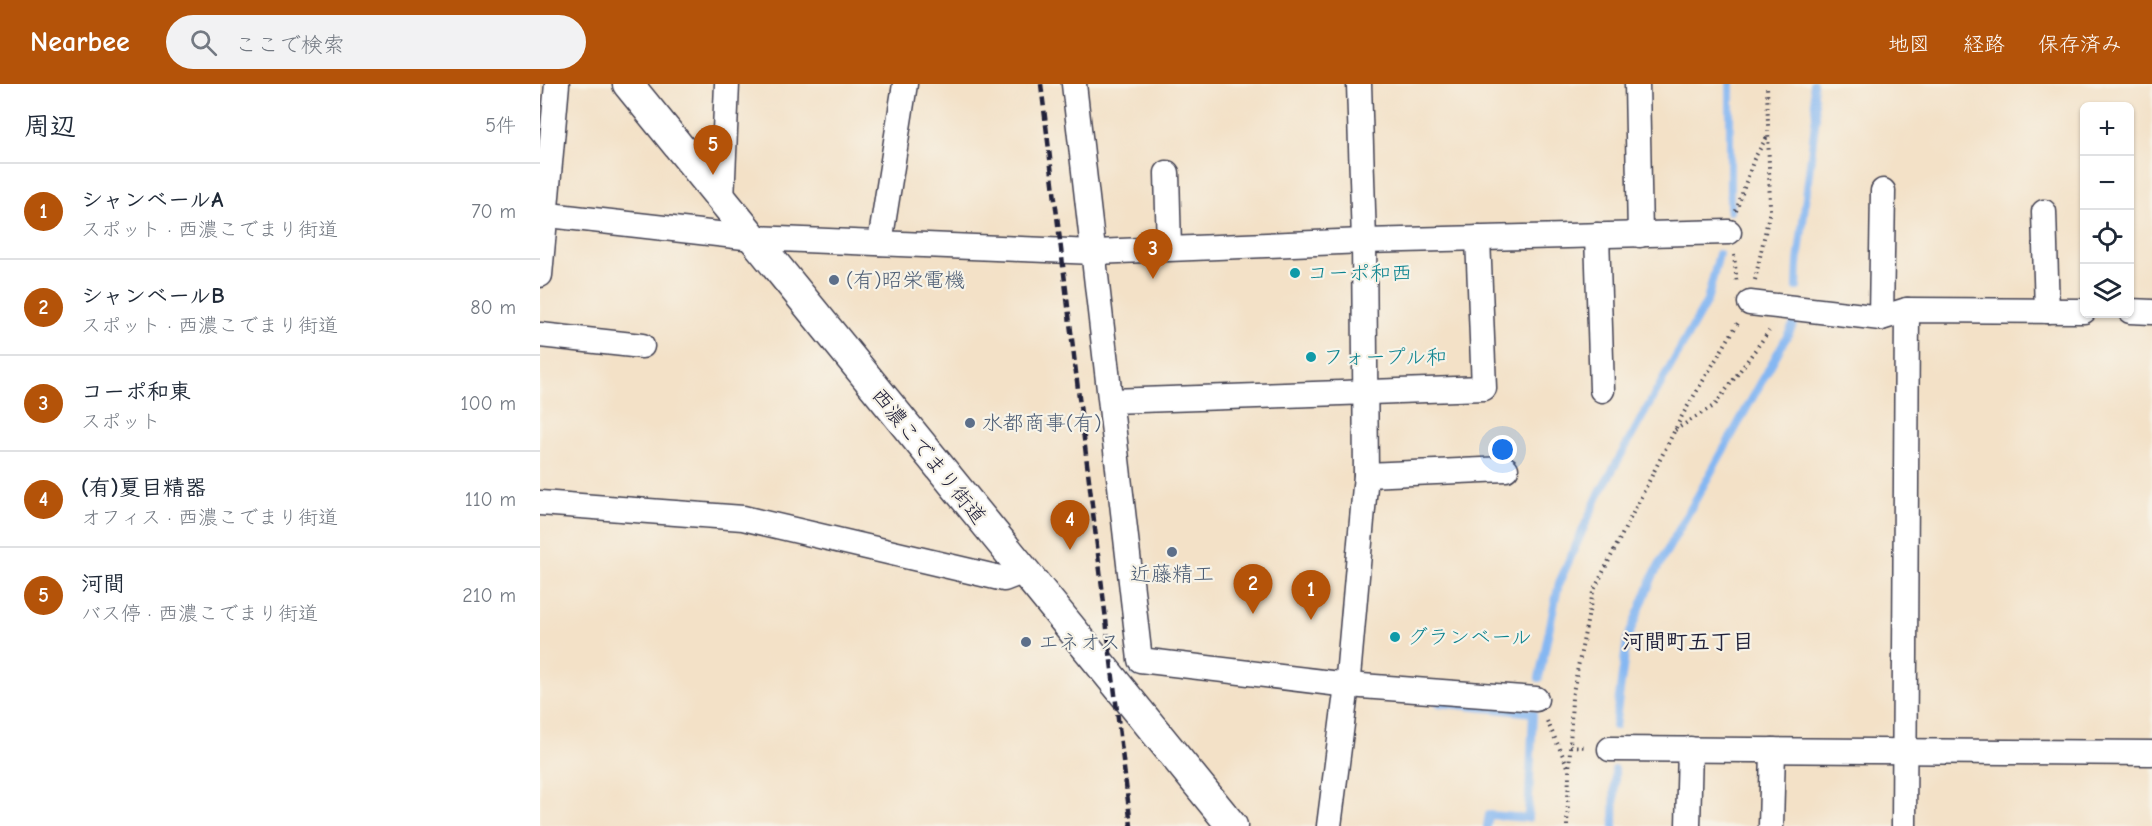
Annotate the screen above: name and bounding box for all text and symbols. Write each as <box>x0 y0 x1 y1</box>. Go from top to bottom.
search box <box>166 15 586 69</box>
text: Nearbee <box>30 26 130 58</box>
icon: search <box>187 26 220 59</box>
text: ここで検索 <box>235 32 345 58</box>
text: 地図 <box>1888 32 1930 56</box>
text: 経路 <box>1963 32 2005 56</box>
text: 保存済み <box>2038 32 2122 56</box>
map controls <box>2080 102 2134 318</box>
button: + <box>2080 102 2134 156</box>
text: 周辺 <box>24 112 76 142</box>
text: 5件 <box>485 114 516 137</box>
pin: 5 <box>694 126 732 175</box>
button: − <box>2080 156 2134 210</box>
text: シャンベールA <box>81 187 223 213</box>
text: 1 <box>40 200 47 223</box>
text: 70 m <box>471 200 516 223</box>
button: locate <box>2080 210 2134 264</box>
text: スポット · 西濃こでまり街道 <box>81 218 338 241</box>
pin: 3 <box>1134 230 1172 279</box>
place label: コーポ和西 <box>1307 261 1412 285</box>
button: layers <box>2080 264 2134 318</box>
marker: コーポ和西 <box>1288 266 1302 280</box>
place label: (有)昭栄電機 <box>846 268 966 292</box>
marker: (有)昭栄電機 <box>827 273 841 287</box>
text: シャンベールB <box>81 283 225 309</box>
text: 2 <box>39 296 48 319</box>
text: 80 m <box>470 296 516 319</box>
text: スポット · 西濃こでまり街道 <box>81 314 338 337</box>
place label: フォープル和 <box>1323 345 1447 369</box>
marker: フォープル和 <box>1304 350 1318 364</box>
text: コーポ和東 <box>81 379 191 405</box>
street label: 西濃こでまり街道 <box>867 383 991 529</box>
text: 3 <box>39 392 48 415</box>
text: 100 m <box>461 392 516 415</box>
text: スポット <box>81 410 161 433</box>
place label: 水都商事(有) <box>982 411 1102 435</box>
marker: 水都商事(有) <box>963 416 977 430</box>
your location <box>1488 435 1517 464</box>
text: (有)夏目精器 <box>81 475 207 501</box>
text: 4 <box>39 488 48 511</box>
text: 110 m <box>465 488 516 511</box>
pin: 4 <box>1050 500 1090 550</box>
text: オフィス · 西濃こでまり街道 <box>81 506 338 529</box>
marker: 近藤精工 <box>1165 545 1179 559</box>
place label: 近藤精工 <box>1130 562 1214 586</box>
pin: 2 <box>1234 564 1272 614</box>
pin: 1 <box>1292 570 1330 620</box>
text: 河間 <box>81 571 125 597</box>
text: 5 <box>38 584 49 607</box>
text: 210 m <box>462 584 516 607</box>
text: バス停 · 西濃こでまり街道 <box>81 602 318 625</box>
place label: グランベール <box>1407 625 1532 649</box>
district label: 河間町五丁目 <box>1622 629 1754 655</box>
place label: エネオス <box>1038 630 1121 654</box>
marker: グランベール <box>1388 630 1402 644</box>
marker: エネオス <box>1019 635 1033 649</box>

